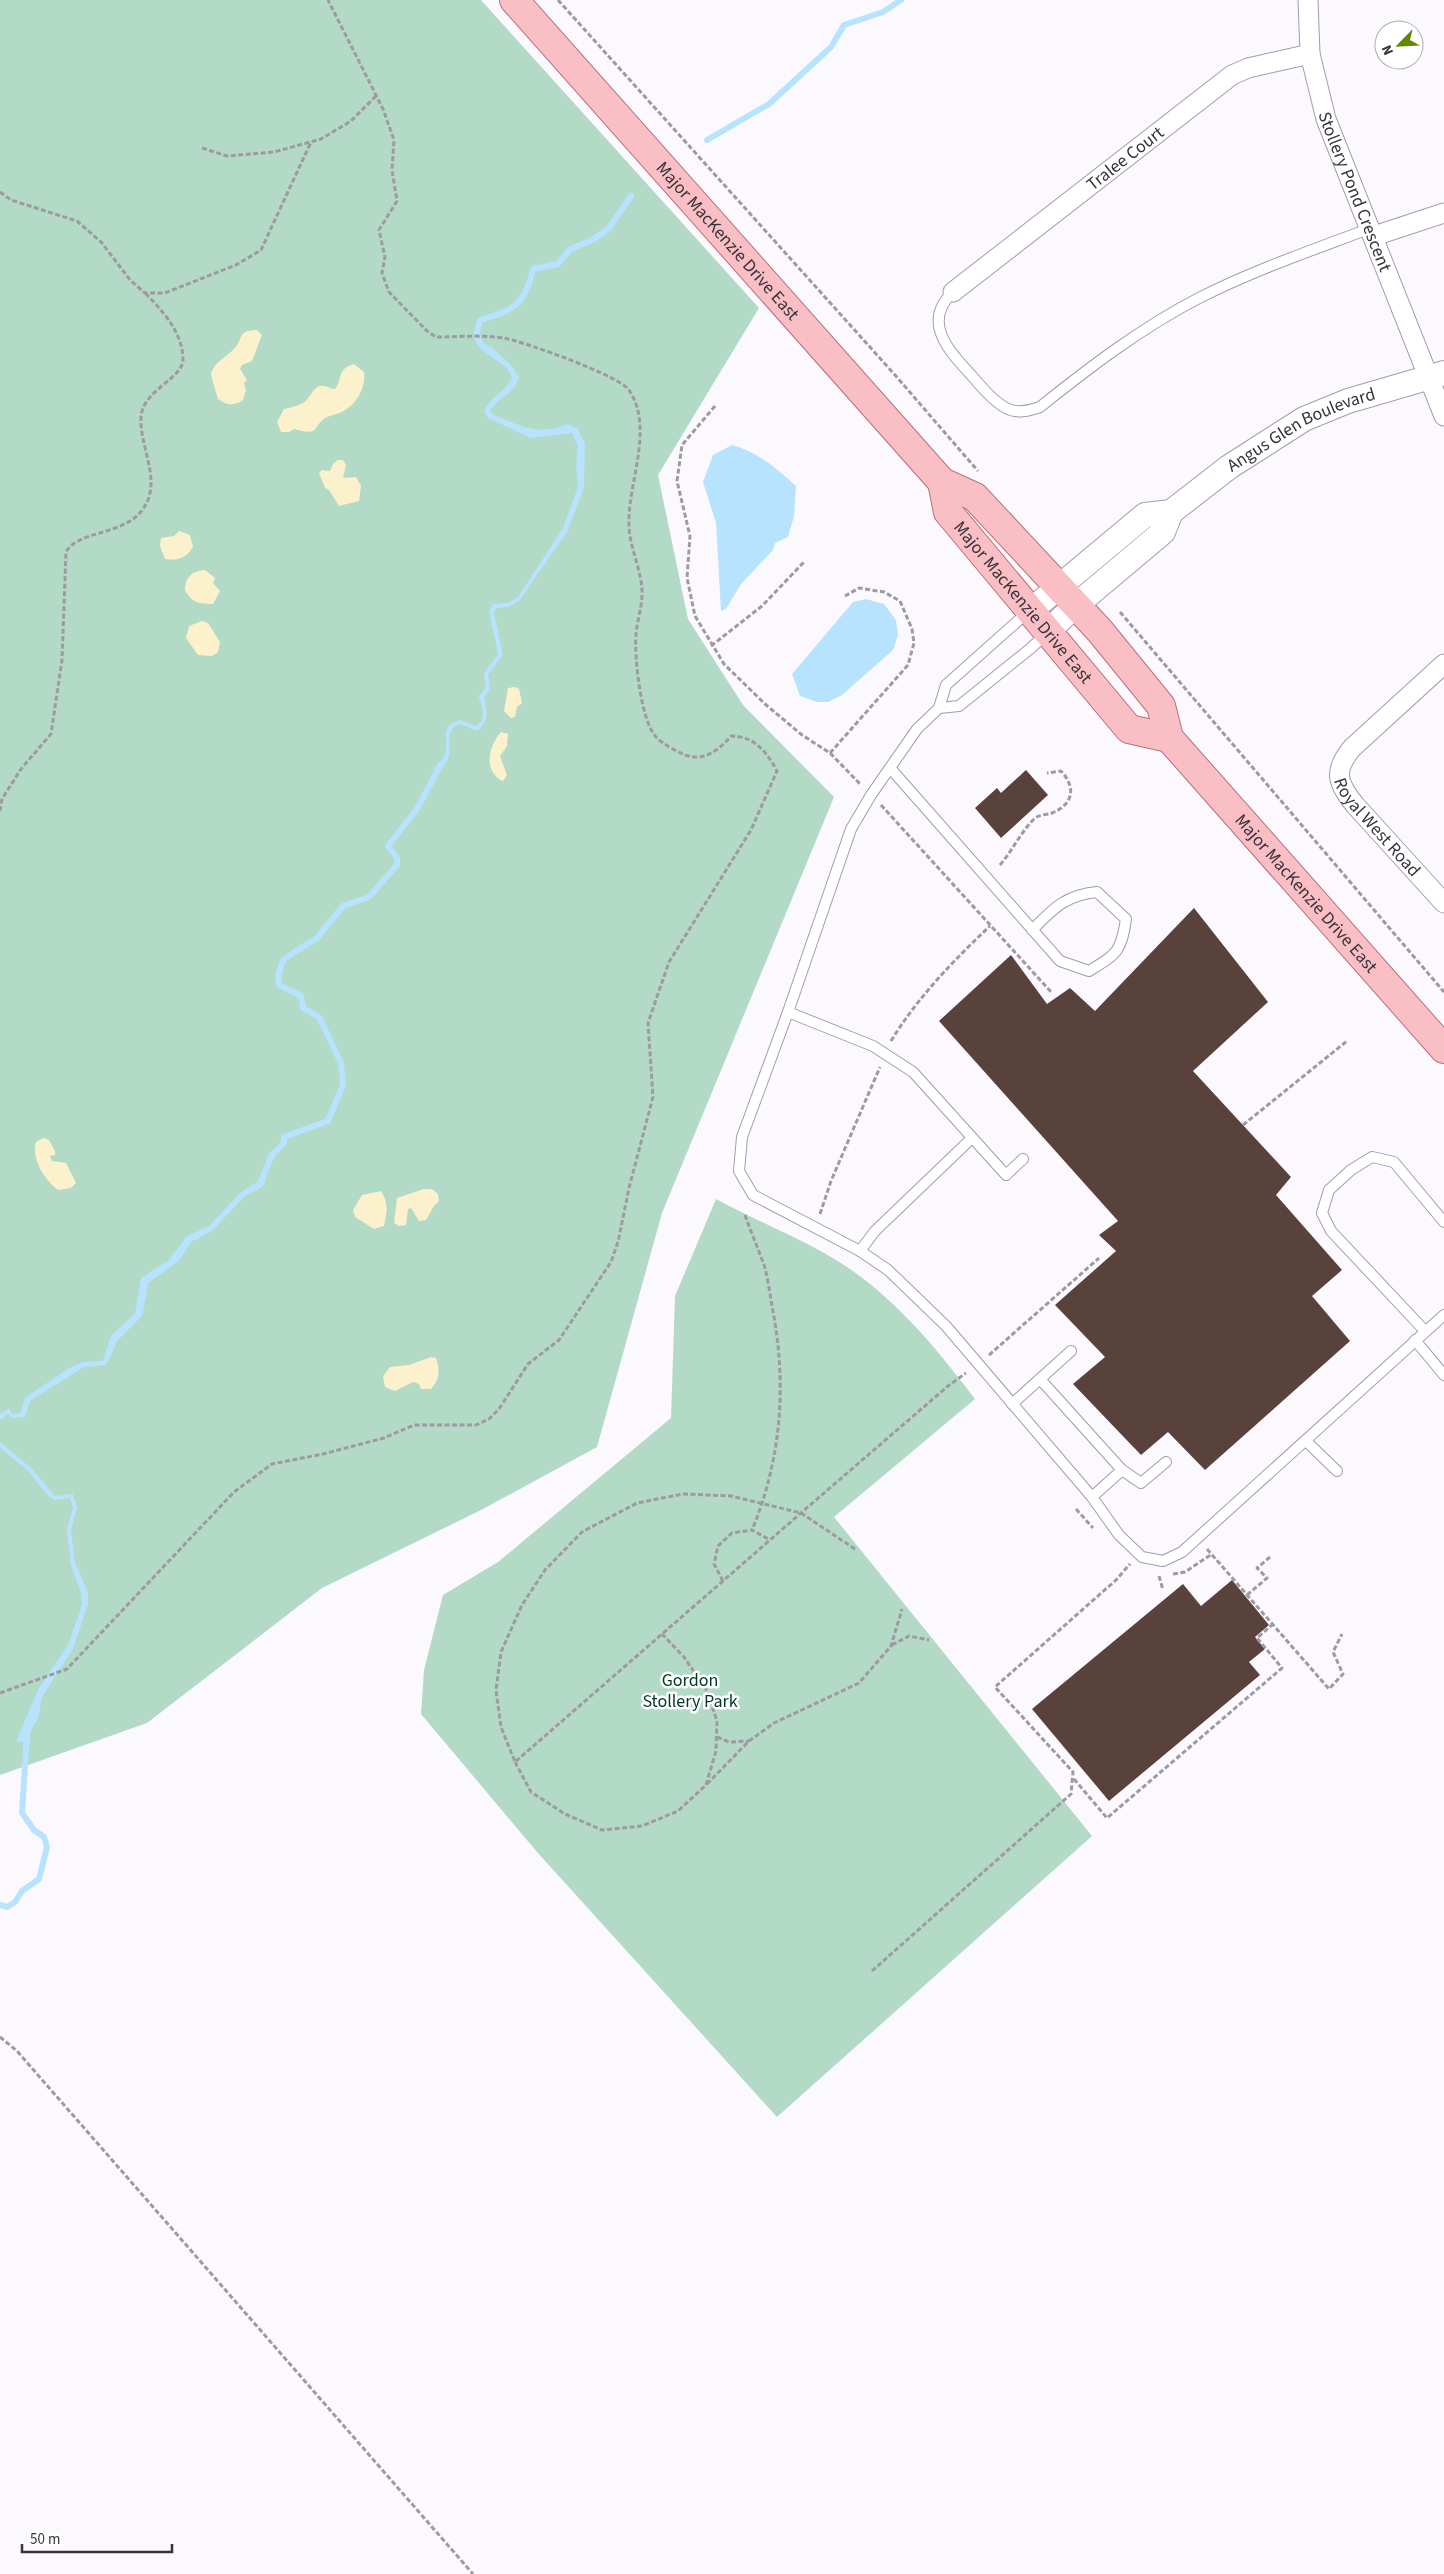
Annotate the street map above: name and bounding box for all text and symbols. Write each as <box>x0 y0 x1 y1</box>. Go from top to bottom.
north arrow <box>1374 20 1424 70</box>
text: N <box>1377 42 1399 58</box>
street label: Stollery Pond Crescent <box>1312 109 1397 275</box>
street label: Tralee Court <box>1081 120 1169 197</box>
street label: Major MacKenzie Drive East <box>650 156 805 326</box>
street label: Angus Glen Boulevard <box>1222 382 1378 478</box>
street label: Major MacKenzie Drive East <box>948 516 1098 689</box>
street label: Royal West Road <box>1327 774 1426 882</box>
street label: Major MacKenzie Drive East <box>1229 809 1383 979</box>
park label: Gordon Stollery Park <box>642 1668 738 1714</box>
scale bar <box>22 2522 172 2554</box>
text: 50 m <box>30 2529 60 2550</box>

